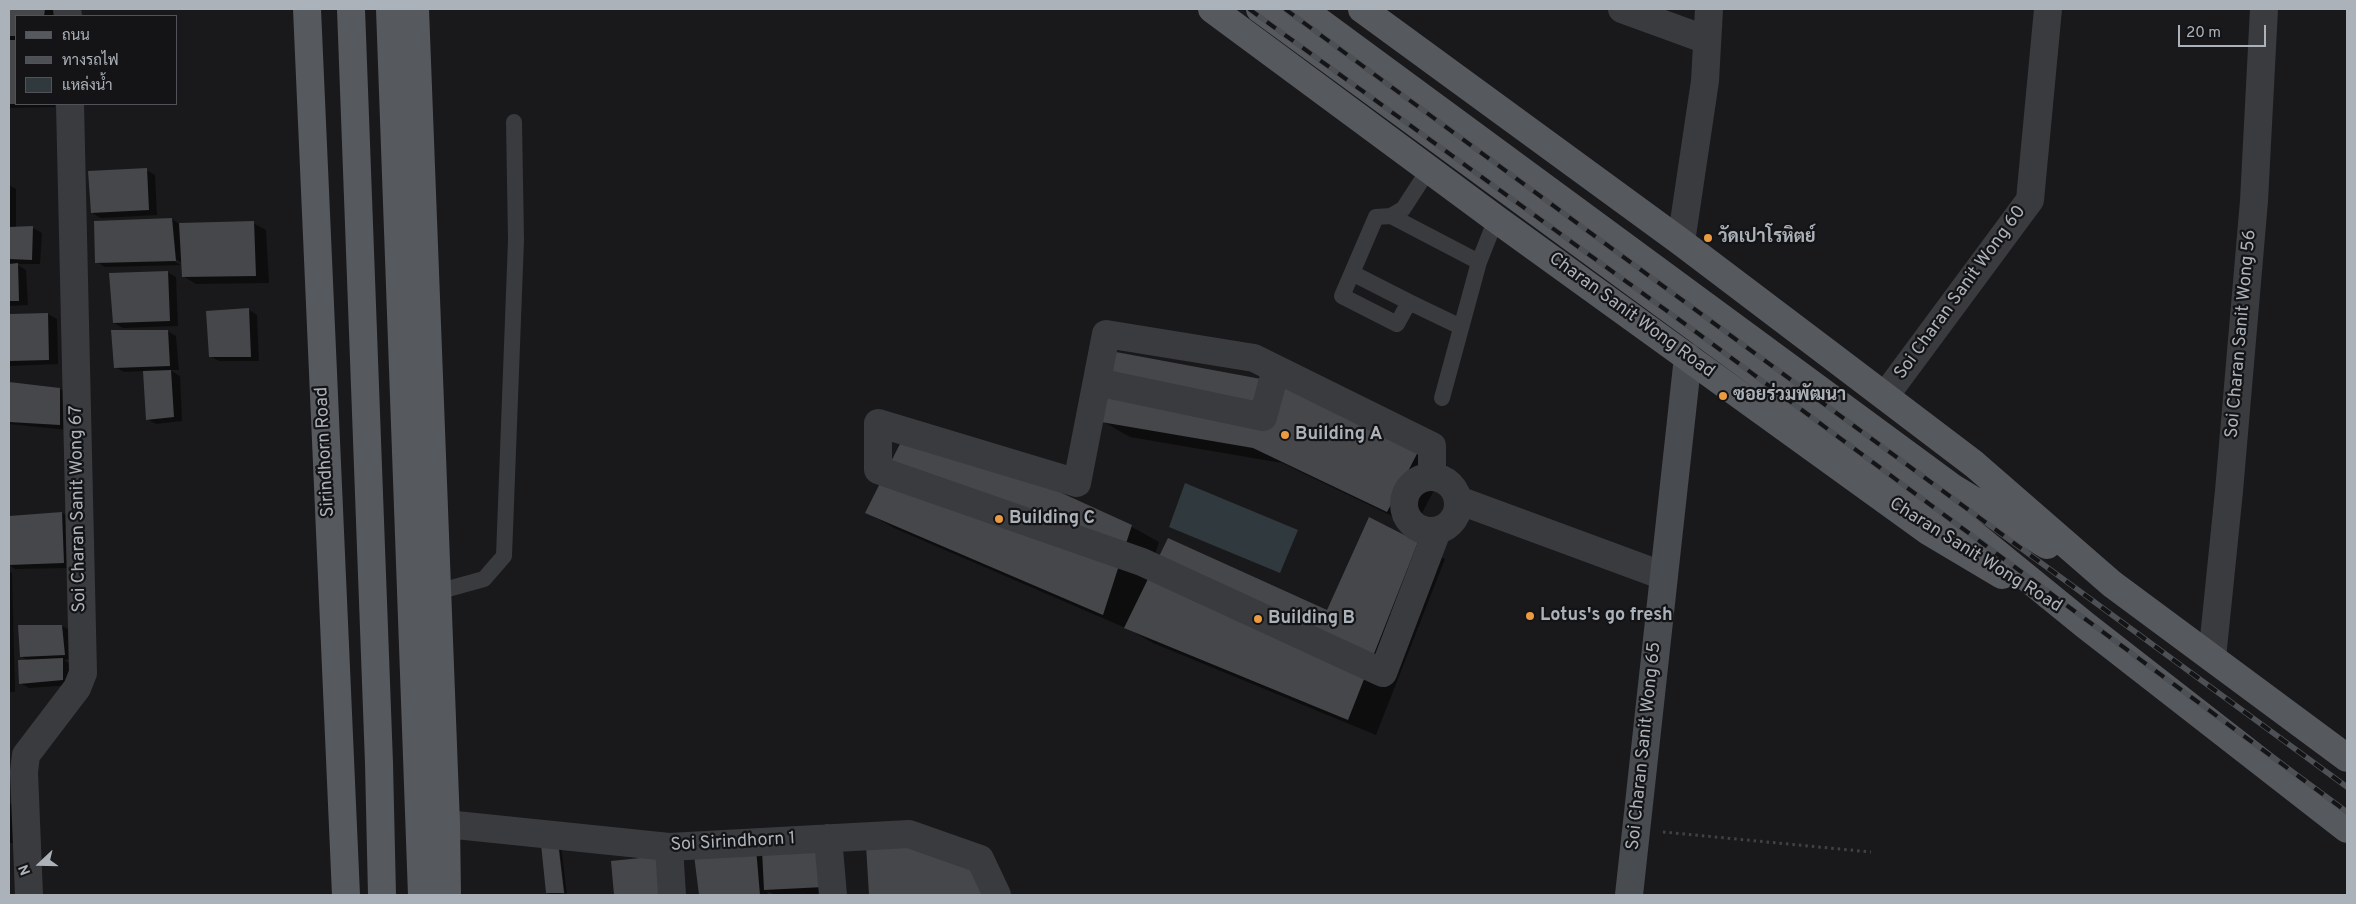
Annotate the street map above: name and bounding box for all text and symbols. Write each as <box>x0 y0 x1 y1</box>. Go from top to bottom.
legend <box>15 15 178 105</box>
scale bar <box>2181 15 2268 47</box>
text: 20 m <box>2186 24 2221 43</box>
text: ถนน <box>62 27 90 46</box>
text: ทางรถไฟ <box>62 52 119 71</box>
text: แหล่งน้ำ <box>62 77 113 96</box>
street label: Soi Charan Sanit Wong 60 <box>1891 202 2031 384</box>
place label: วัดเปาโรหิตย์ <box>1718 227 1816 249</box>
street label: Soi Charan Sanit Wong 56 <box>2222 229 2262 439</box>
marker: วัดเปาโรหิตย์ <box>1702 232 1714 244</box>
street label: Charan Sanit Wong Road <box>1544 249 1718 383</box>
place label: ซอยร่วมพัฒนา <box>1733 385 1846 407</box>
street label: Sirindhorn Road <box>312 386 340 518</box>
marker: ซอยร่วมพัฒนา <box>1717 390 1729 402</box>
street label: Soi Charan Sanit Wong 67 <box>66 405 92 613</box>
place label: Building A <box>1295 424 1382 446</box>
marker: Building A <box>1279 429 1291 441</box>
street label: Charan Sanit Wong Road <box>1885 494 2065 618</box>
place label: Building C <box>1009 508 1095 530</box>
marker: Building C <box>993 513 1005 525</box>
place label: Lotus's go fresh <box>1540 605 1673 627</box>
place label: Building B <box>1268 608 1355 630</box>
marker: Lotus's go fresh <box>1524 610 1536 622</box>
marker: Building B <box>1252 613 1264 625</box>
street label: Soi Charan Sanit Wong 65 <box>1623 641 1667 851</box>
street label: Soi Sirindhorn 1 <box>670 829 796 857</box>
north arrow <box>15 839 65 889</box>
text: N <box>16 862 35 877</box>

